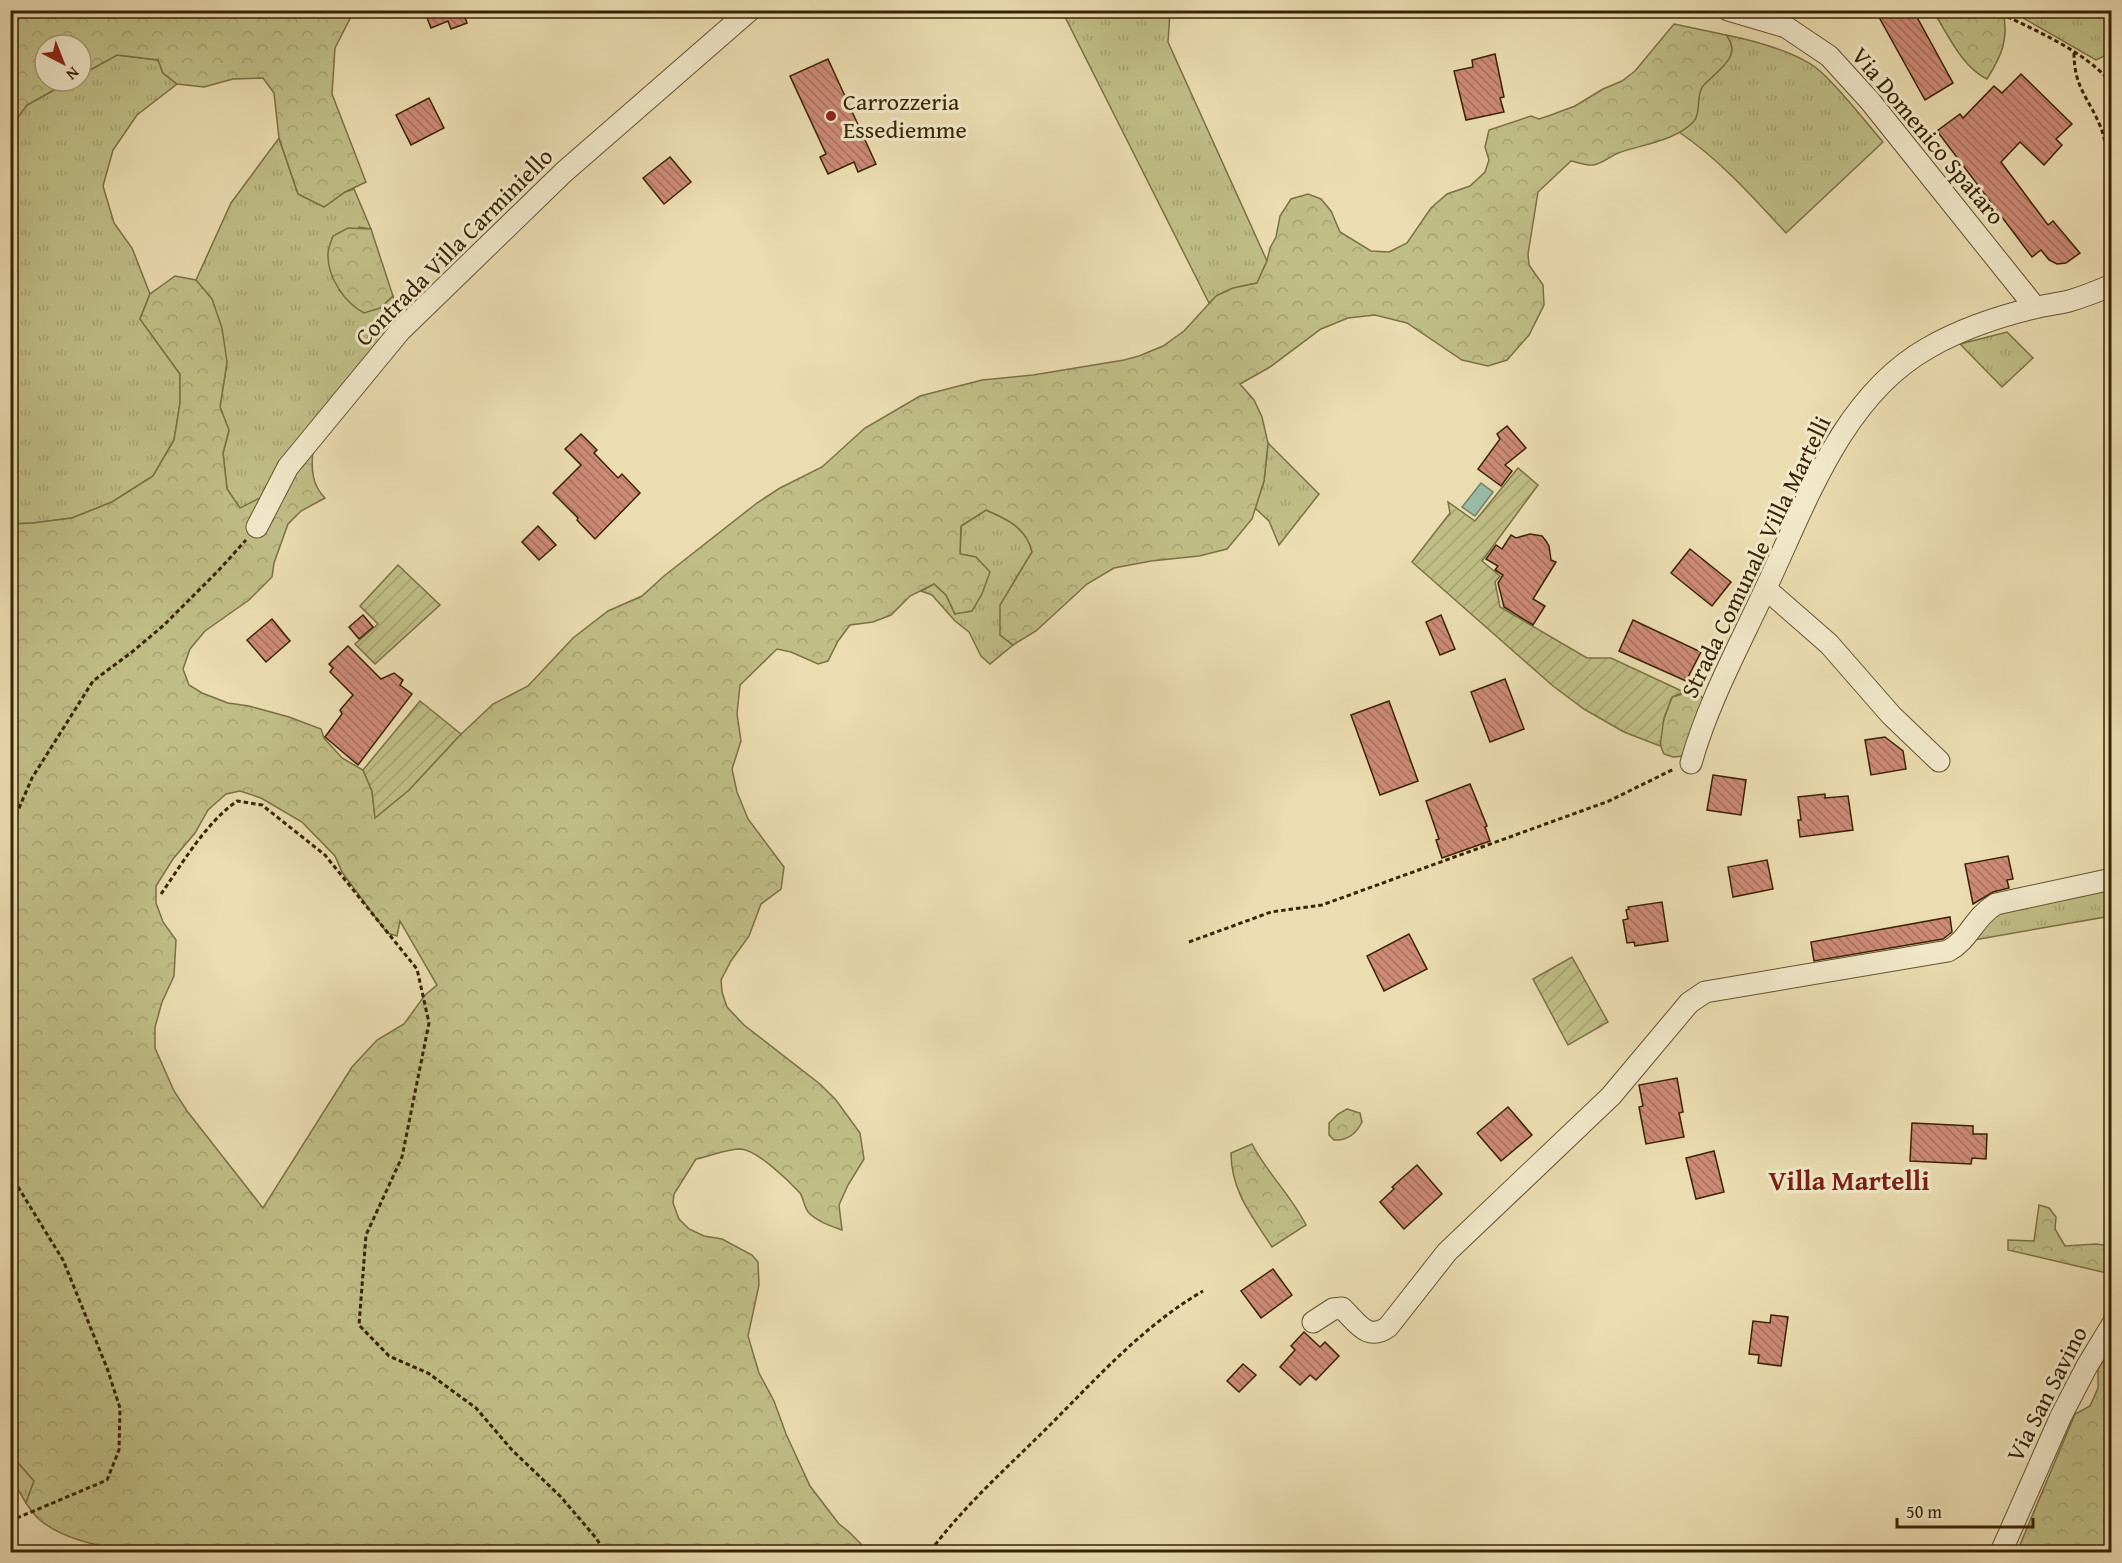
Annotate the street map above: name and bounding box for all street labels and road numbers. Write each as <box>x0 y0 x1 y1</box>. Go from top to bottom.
street label: Via Domenico Spataro <box>1843 39 2013 232</box>
street label: Contrada Villa Carminiello <box>346 139 561 354</box>
street label: Strada Comunale Villa Martelli <box>1672 410 1839 704</box>
street label: Via San Savino <box>1997 1320 2096 1468</box>

